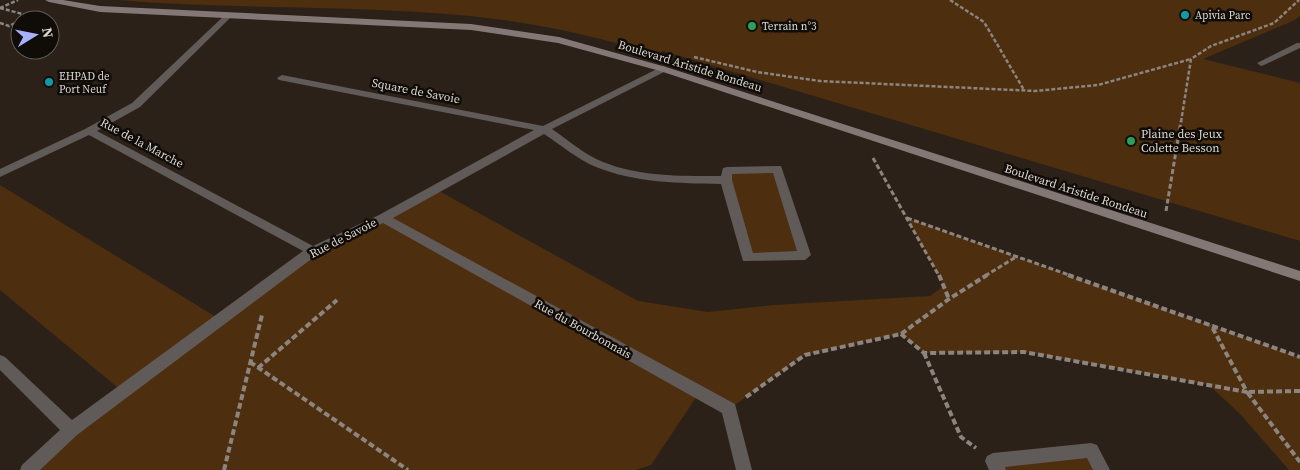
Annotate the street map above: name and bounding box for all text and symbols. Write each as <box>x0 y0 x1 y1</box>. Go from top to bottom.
place label: Apivia Parc <box>1195 8 1251 23</box>
marker: Apivia Parc <box>1179 9 1191 21</box>
north arrow <box>10 10 60 60</box>
place label: Terrain n°3 <box>762 19 817 34</box>
marker: Terrain n°3 <box>746 20 758 32</box>
text: N <box>37 26 59 40</box>
street label: Boulevard Aristide Rondeau <box>616 36 764 96</box>
place label: EHPAD de Port Neuf <box>59 69 110 97</box>
street label: Square de Savoie <box>370 75 462 107</box>
marker: EHPAD de Port Neuf <box>43 76 55 88</box>
street label: Rue de la Marche <box>98 114 186 172</box>
place label: Plaine des Jeux Colette Besson <box>1141 126 1223 156</box>
marker: Plaine des Jeux Colette Besson <box>1125 135 1137 147</box>
street label: Boulevard Aristide Rondeau <box>1002 160 1150 222</box>
street label: Rue de Savoie <box>307 214 379 262</box>
street label: Rue du Bourbonnais <box>532 296 634 362</box>

